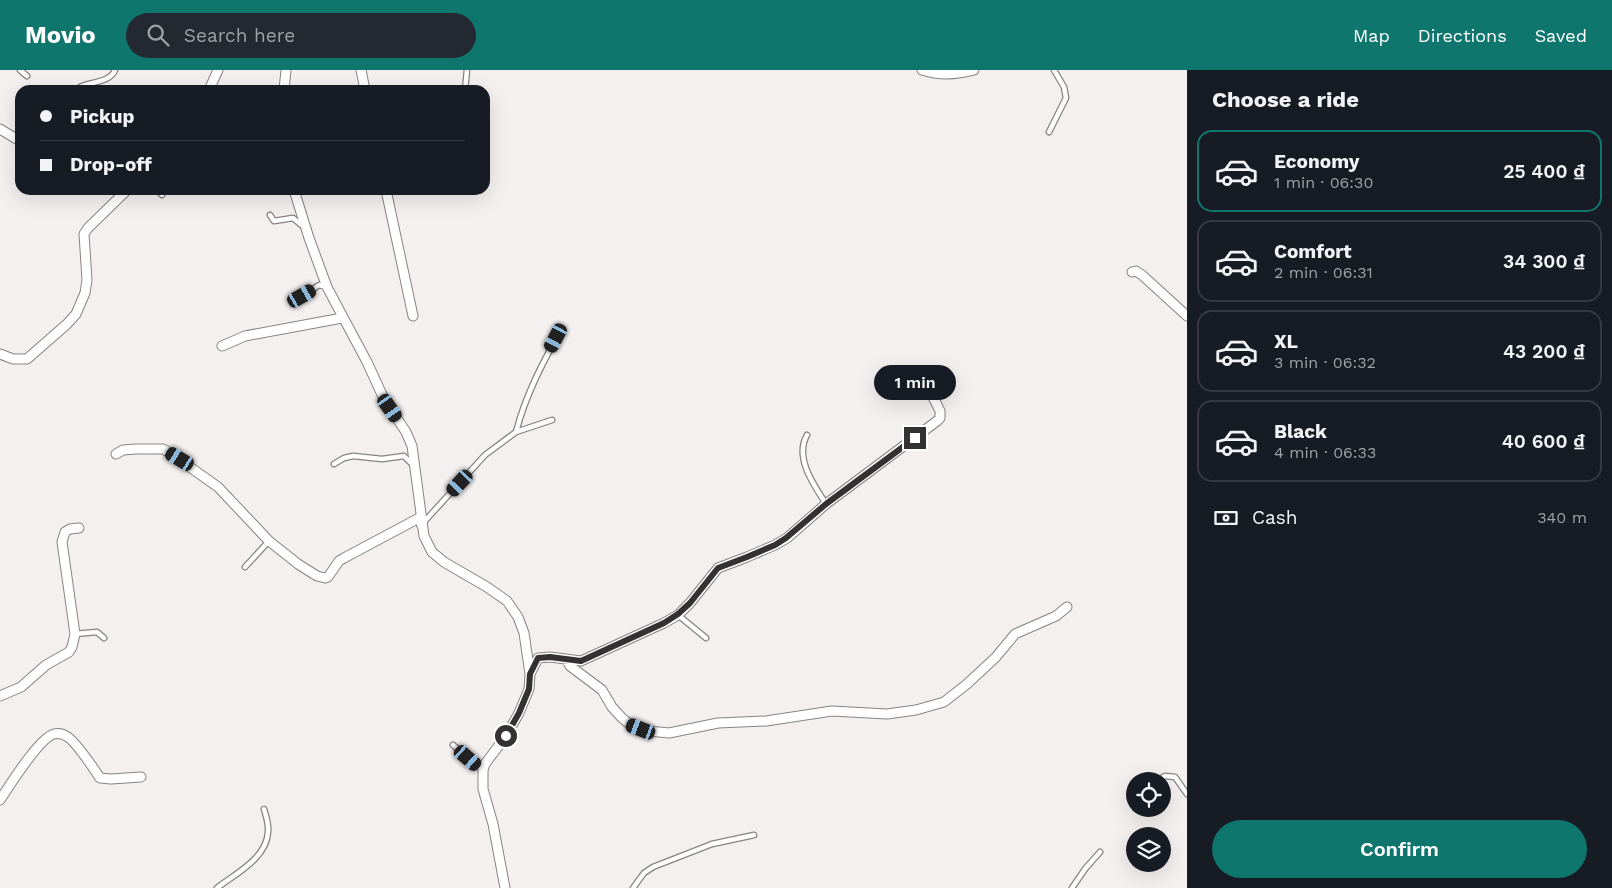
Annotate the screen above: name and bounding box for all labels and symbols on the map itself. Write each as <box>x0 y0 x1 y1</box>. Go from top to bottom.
car <box>285 282 318 310</box>
car <box>542 321 569 355</box>
callout: 1 min <box>874 366 956 400</box>
car <box>375 391 404 425</box>
route end <box>904 427 926 449</box>
car <box>163 445 196 473</box>
car <box>444 467 475 499</box>
car <box>624 717 657 741</box>
route start <box>495 725 517 747</box>
car <box>451 742 484 774</box>

